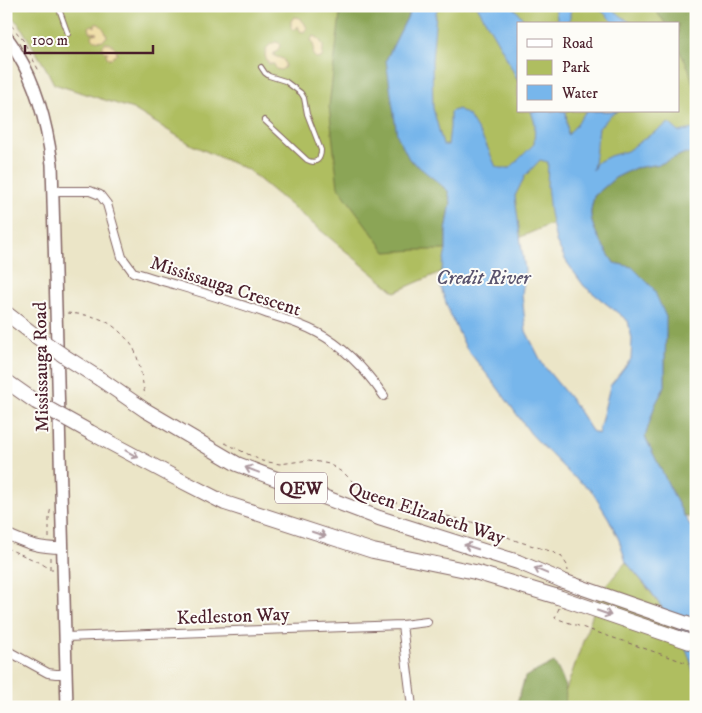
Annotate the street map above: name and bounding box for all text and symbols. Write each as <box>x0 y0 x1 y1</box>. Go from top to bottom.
scale bar <box>25 22 152 54</box>
legend <box>517 22 680 112</box>
text: 100 m <box>32 31 68 50</box>
text: Road <box>562 34 594 53</box>
text: Park <box>562 58 591 77</box>
text: Water <box>561 84 598 103</box>
street label: Mississauga Crescent <box>147 251 304 322</box>
water label: Credit River <box>436 266 532 291</box>
street label: Mississauga Road <box>29 301 54 432</box>
one-way arrow <box>124 450 139 459</box>
one-way arrow <box>245 465 260 474</box>
road number: QEW <box>275 472 327 503</box>
street label: Queen Elizabeth Way <box>345 477 509 550</box>
one-way arrow <box>311 529 327 539</box>
one-way arrow <box>464 542 480 551</box>
one-way arrow <box>533 566 548 575</box>
street label: Kedleston Way <box>176 603 291 630</box>
one-way arrow <box>596 609 612 618</box>

